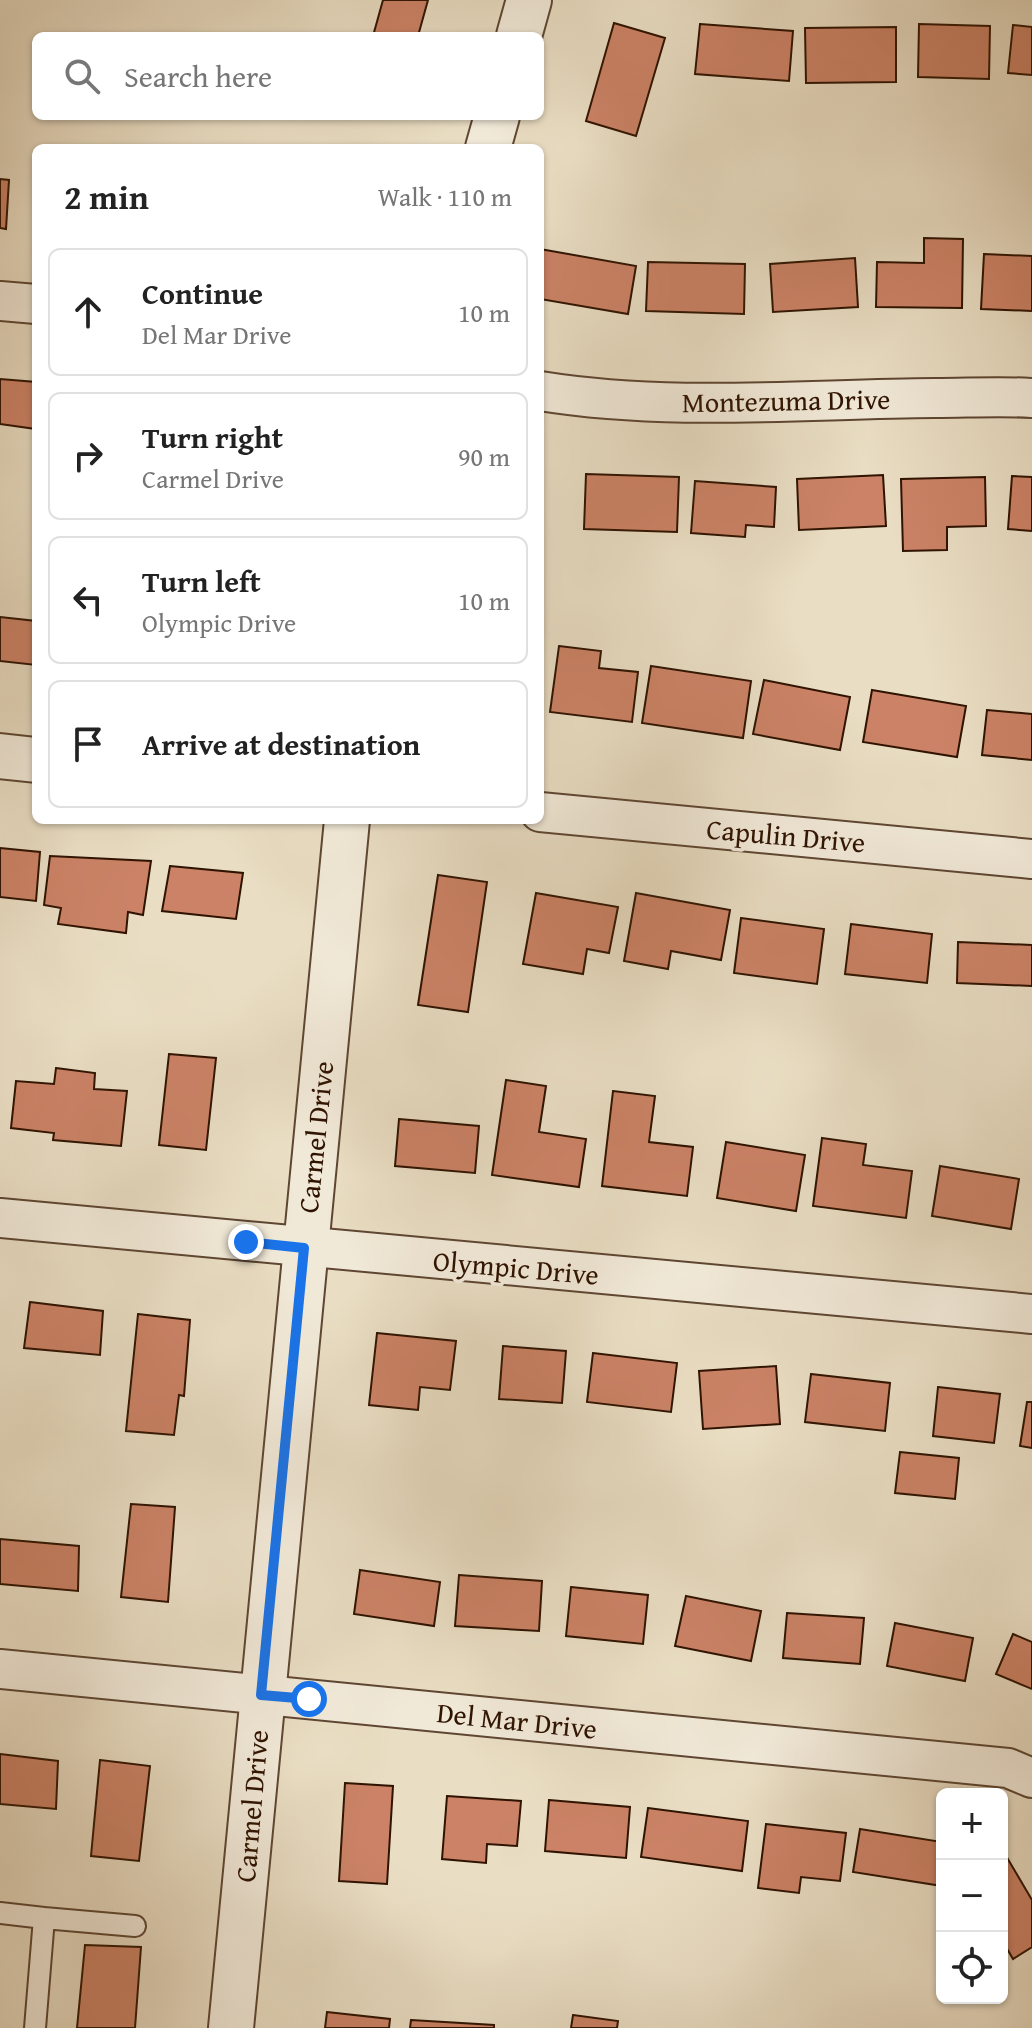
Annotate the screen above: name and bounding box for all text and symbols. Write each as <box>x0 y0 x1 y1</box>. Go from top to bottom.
search box <box>32 32 544 120</box>
icon: search <box>60 54 104 98</box>
text: Search here <box>124 54 272 98</box>
text: 2 min <box>64 172 149 221</box>
text: Walk · 110 m <box>378 177 512 216</box>
text: Continue <box>142 271 263 315</box>
icon: ahead <box>66 290 110 334</box>
text: 10 m <box>458 293 510 332</box>
text: Del Mar Drive <box>142 315 291 354</box>
street label: Montezuma Drive <box>681 378 891 422</box>
text: Turn right <box>142 415 283 459</box>
icon: right <box>66 434 110 478</box>
text: 90 m <box>458 437 510 476</box>
text: Carmel Drive <box>142 459 284 498</box>
text: Turn left <box>142 559 261 603</box>
icon: left <box>66 578 110 622</box>
text: 10 m <box>458 581 510 620</box>
text: Olympic Drive <box>142 603 296 642</box>
icon: arrive <box>66 722 110 766</box>
text: Arrive at destination <box>142 722 420 766</box>
street label: Capulin Drive <box>705 808 867 862</box>
street label: Carmel Drive <box>287 1059 343 1215</box>
route end <box>228 1224 264 1260</box>
street label: Olympic Drive <box>431 1239 601 1295</box>
route start <box>291 1681 327 1717</box>
street label: Del Mar Drive <box>435 1691 599 1749</box>
street label: Carmel Drive <box>224 1728 278 1884</box>
map controls <box>936 1788 1008 2004</box>
button: + <box>936 1788 1008 1860</box>
button: − <box>936 1860 1008 1932</box>
button: locate <box>936 1932 1008 2004</box>

